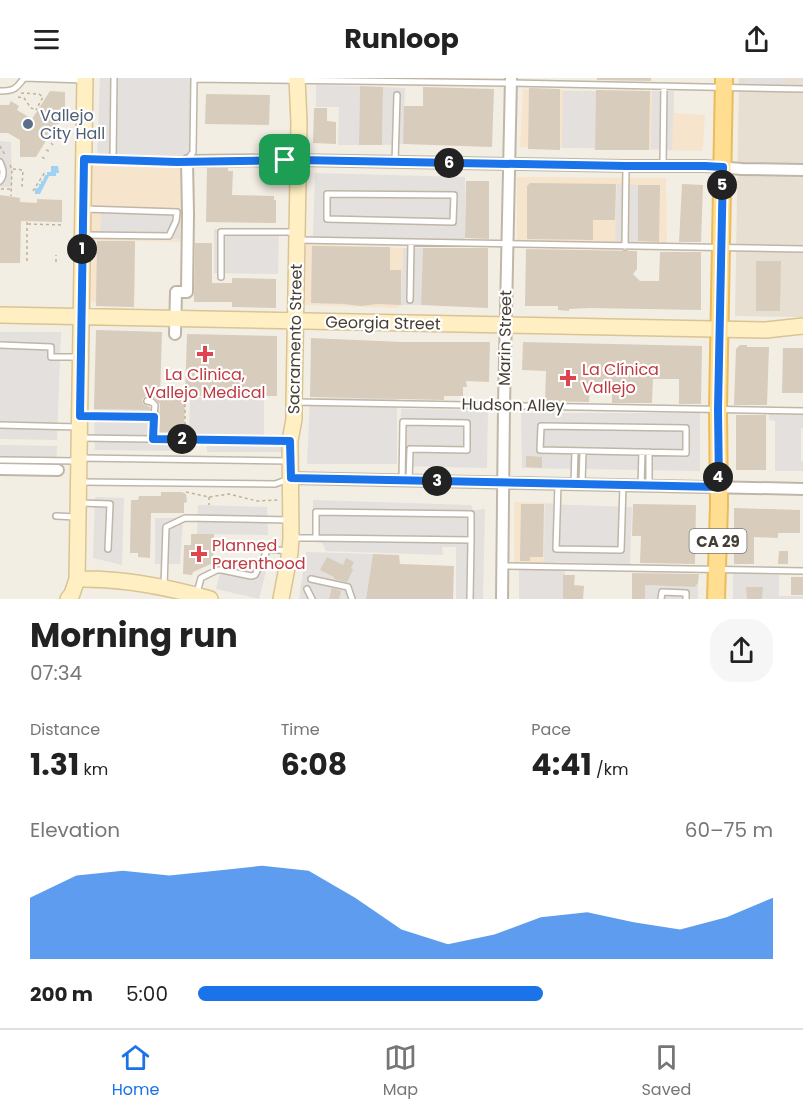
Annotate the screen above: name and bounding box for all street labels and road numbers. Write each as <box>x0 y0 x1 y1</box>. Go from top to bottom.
street label: Sacramento Street <box>282 263 308 414</box>
street label: Marin Street <box>493 290 517 386</box>
street label: Georgia Street <box>325 310 441 336</box>
street label: Hudson Alley <box>461 393 565 417</box>
road number: CA 29 <box>690 529 746 553</box>

